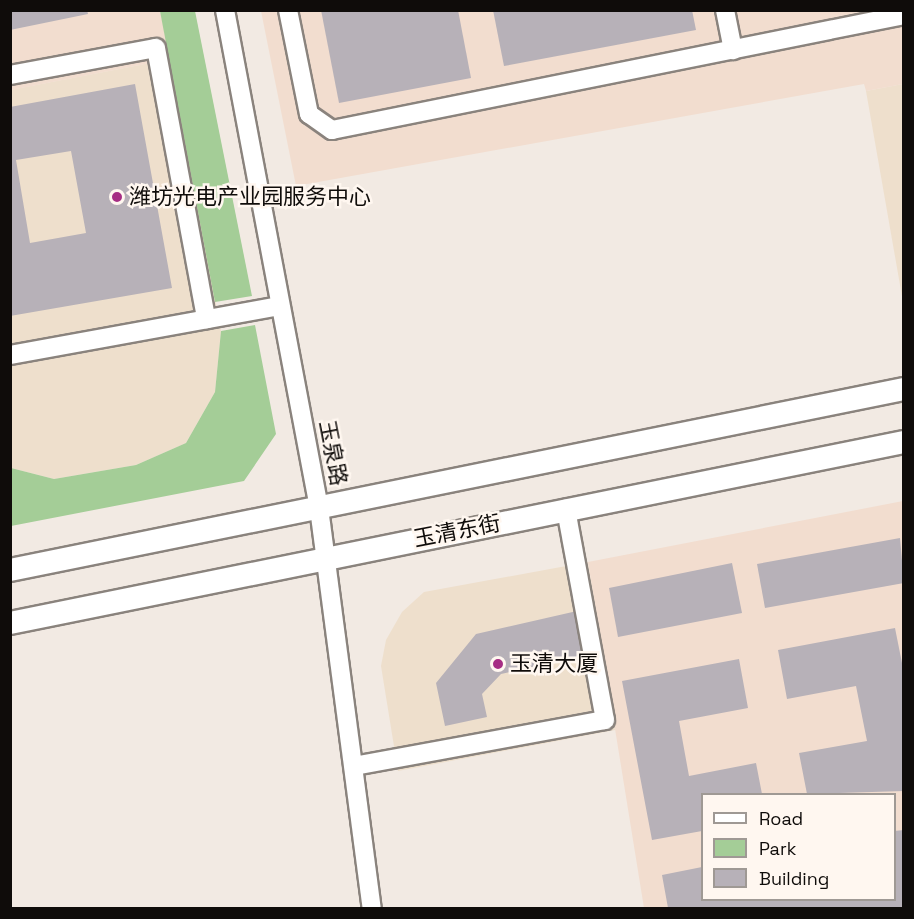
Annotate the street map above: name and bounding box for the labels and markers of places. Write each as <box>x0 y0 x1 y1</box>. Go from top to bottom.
place label: 潍坊光电产业园服务中心 <box>129 184 371 210</box>
marker: 潍坊光电产业园服务中心 <box>110 190 124 204</box>
place label: 玉清大厦 <box>510 651 598 677</box>
marker: 玉清大厦 <box>491 657 505 671</box>

